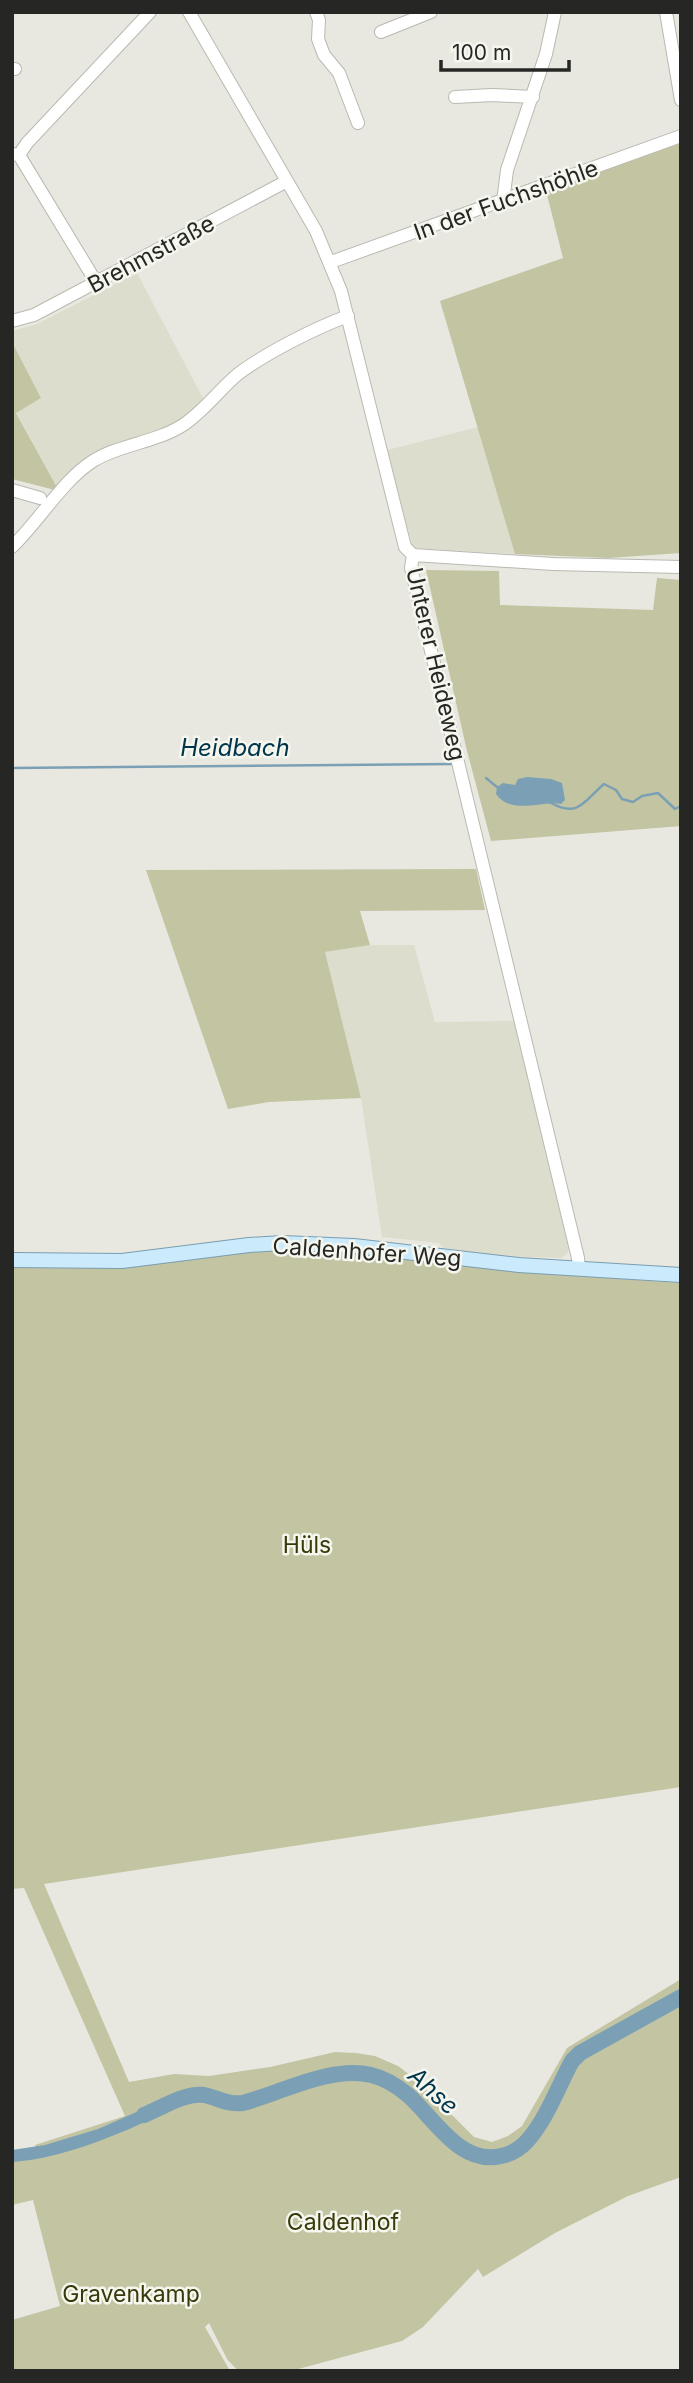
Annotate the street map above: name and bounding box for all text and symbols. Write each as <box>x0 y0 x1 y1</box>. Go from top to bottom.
scale bar <box>441 28 569 72</box>
text: 100 m <box>452 40 511 65</box>
street label: In der Fuchshöhle <box>410 154 602 246</box>
street label: Brehmstraße <box>83 209 219 299</box>
street label: Unterer Heideweg <box>400 565 472 763</box>
water label: Heidbach <box>180 733 290 762</box>
street label: Caldenhofer Weg <box>272 1231 462 1273</box>
park label: Hüls <box>283 1531 331 1559</box>
water label: Ahse <box>402 2060 464 2121</box>
park label: Caldenhof <box>287 2208 400 2236</box>
park label: Gravenkamp <box>62 2280 200 2308</box>

